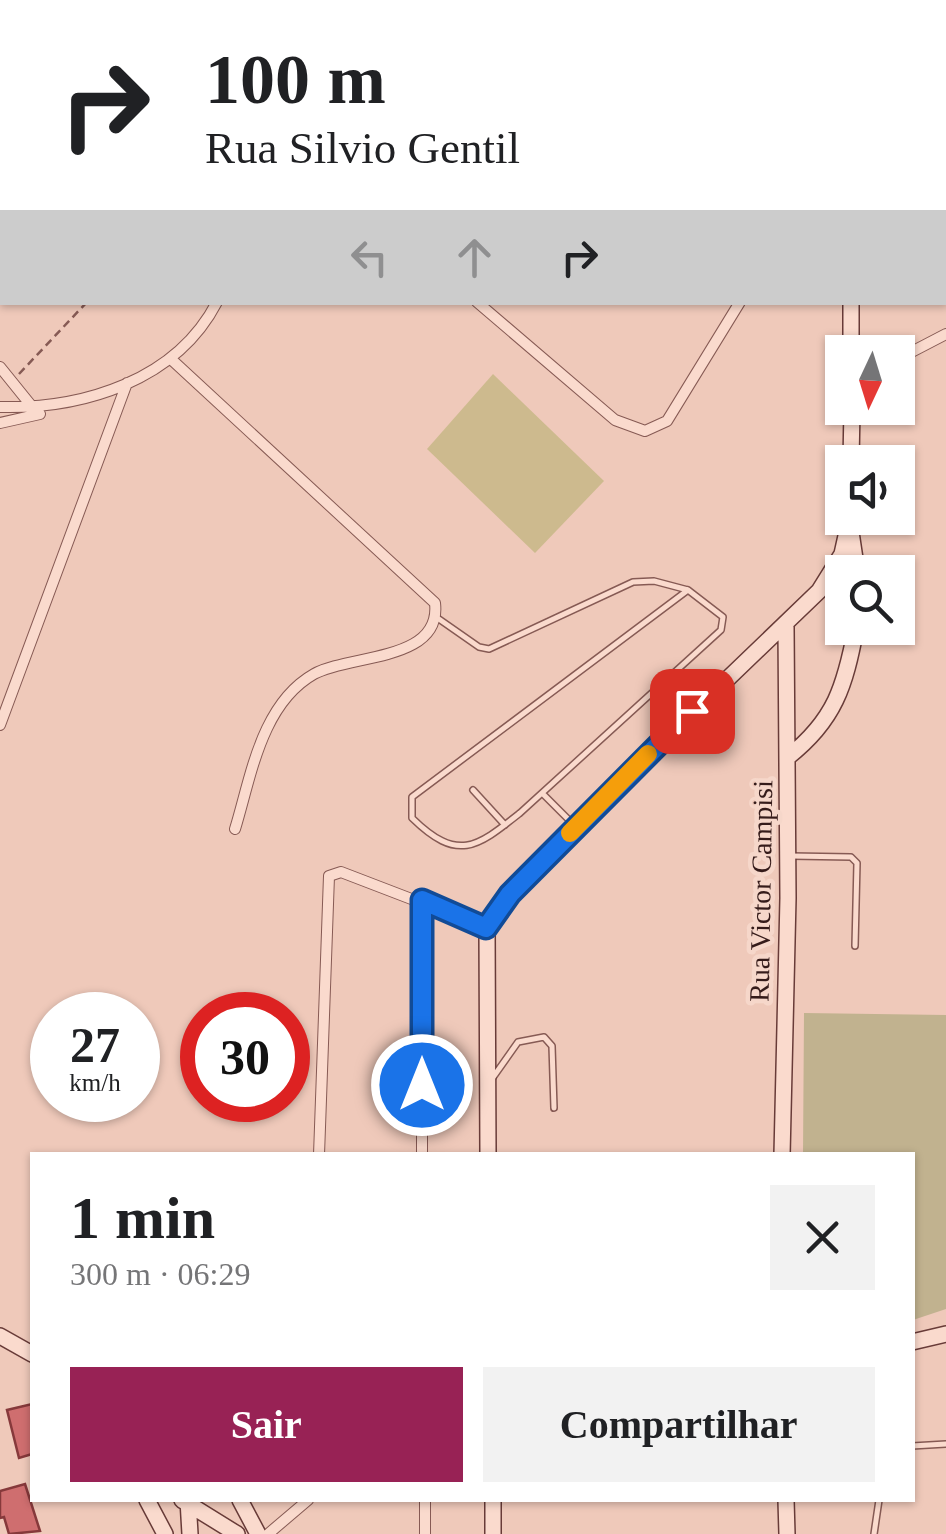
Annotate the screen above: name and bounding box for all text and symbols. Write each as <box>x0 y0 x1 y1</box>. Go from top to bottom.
icon: right <box>40 40 170 170</box>
text: 100 m <box>205 41 386 118</box>
text: Rua Silvio Gentil <box>205 123 520 173</box>
icon: left <box>342 230 397 285</box>
icon: ahead <box>447 230 502 285</box>
icon: right <box>552 230 607 285</box>
north arrow <box>825 335 915 425</box>
map controls <box>825 335 915 645</box>
button: sound <box>825 445 915 535</box>
button: search <box>825 555 915 645</box>
pin <box>650 669 735 754</box>
icon: arrive <box>665 684 720 739</box>
street label: Rua Victor Campisi <box>744 780 778 1002</box>
speed limit sign: 30 <box>180 992 310 1122</box>
text: 27 <box>70 1017 120 1073</box>
position arrow <box>370 1033 474 1137</box>
text: km/h <box>69 1069 121 1096</box>
text: 1 min <box>70 1185 215 1251</box>
button: close <box>770 1185 875 1290</box>
text: 300 m · 06:29 <box>70 1256 250 1292</box>
button: Sair <box>70 1367 463 1482</box>
button: Compartilhar <box>483 1367 875 1482</box>

